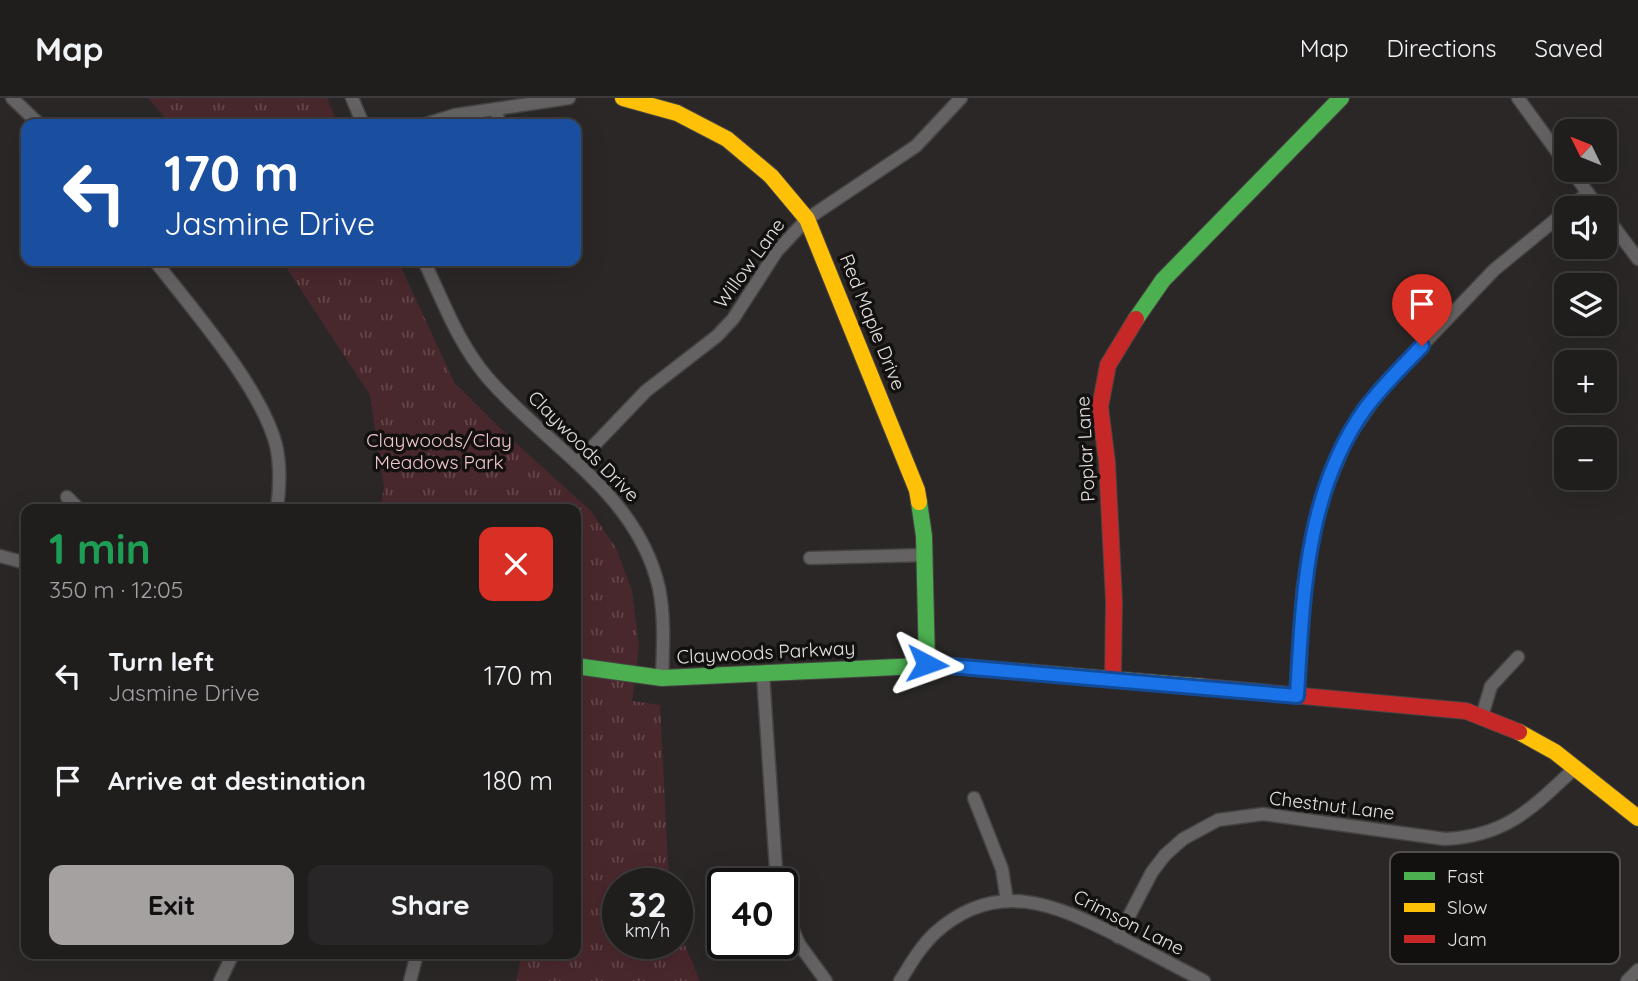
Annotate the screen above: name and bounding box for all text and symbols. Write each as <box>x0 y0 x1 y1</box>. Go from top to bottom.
text: Map <box>35 28 103 69</box>
text: Map <box>1300 33 1349 63</box>
text: Directions <box>1387 33 1497 63</box>
text: Saved <box>1535 33 1603 63</box>
north arrow <box>1554 119 1617 182</box>
map controls <box>1554 119 1617 490</box>
text: 170 m <box>164 142 299 203</box>
icon: left <box>49 147 140 238</box>
button: sound <box>1554 196 1617 259</box>
text: Jasmine Drive <box>164 203 375 243</box>
street label: Willow Lane <box>708 213 790 313</box>
street label: Red Maple Drive <box>835 250 911 394</box>
button: layers <box>1554 273 1617 336</box>
pin <box>1392 274 1452 346</box>
icon: arrive <box>1403 285 1441 323</box>
button: + <box>1554 350 1617 413</box>
street label: Claywoods Drive <box>523 385 645 507</box>
street label: Poplar Lane <box>1070 396 1100 502</box>
button: − <box>1554 427 1617 490</box>
park label: Claywoods/Clay Meadows Park <box>366 428 512 474</box>
text: 1 min <box>49 522 151 575</box>
button: close <box>479 527 553 601</box>
text: 350 m · 12:05 <box>49 575 183 604</box>
position arrow <box>890 627 964 701</box>
street label: Claywoods Parkway <box>676 635 856 669</box>
text: Turn left <box>108 645 215 678</box>
icon: left <box>49 657 87 695</box>
text: 170 m <box>484 659 553 692</box>
text: Jasmine Drive <box>108 678 260 707</box>
icon: arrive <box>49 762 87 800</box>
text: Arrive at destination <box>108 764 366 797</box>
text: 180 m <box>483 764 553 797</box>
street label: Chestnut Lane <box>1268 785 1396 825</box>
legend <box>1390 852 1620 964</box>
text: Fast <box>1447 864 1484 888</box>
button: Exit <box>49 865 294 945</box>
button: Share <box>308 865 553 945</box>
speed limit sign: 40 <box>707 868 798 959</box>
text: 32 <box>628 882 667 926</box>
street label: Crimson Lane <box>1070 884 1188 960</box>
text: Slow <box>1447 895 1488 919</box>
text: km/h <box>625 919 670 942</box>
text: Jam <box>1447 927 1487 951</box>

